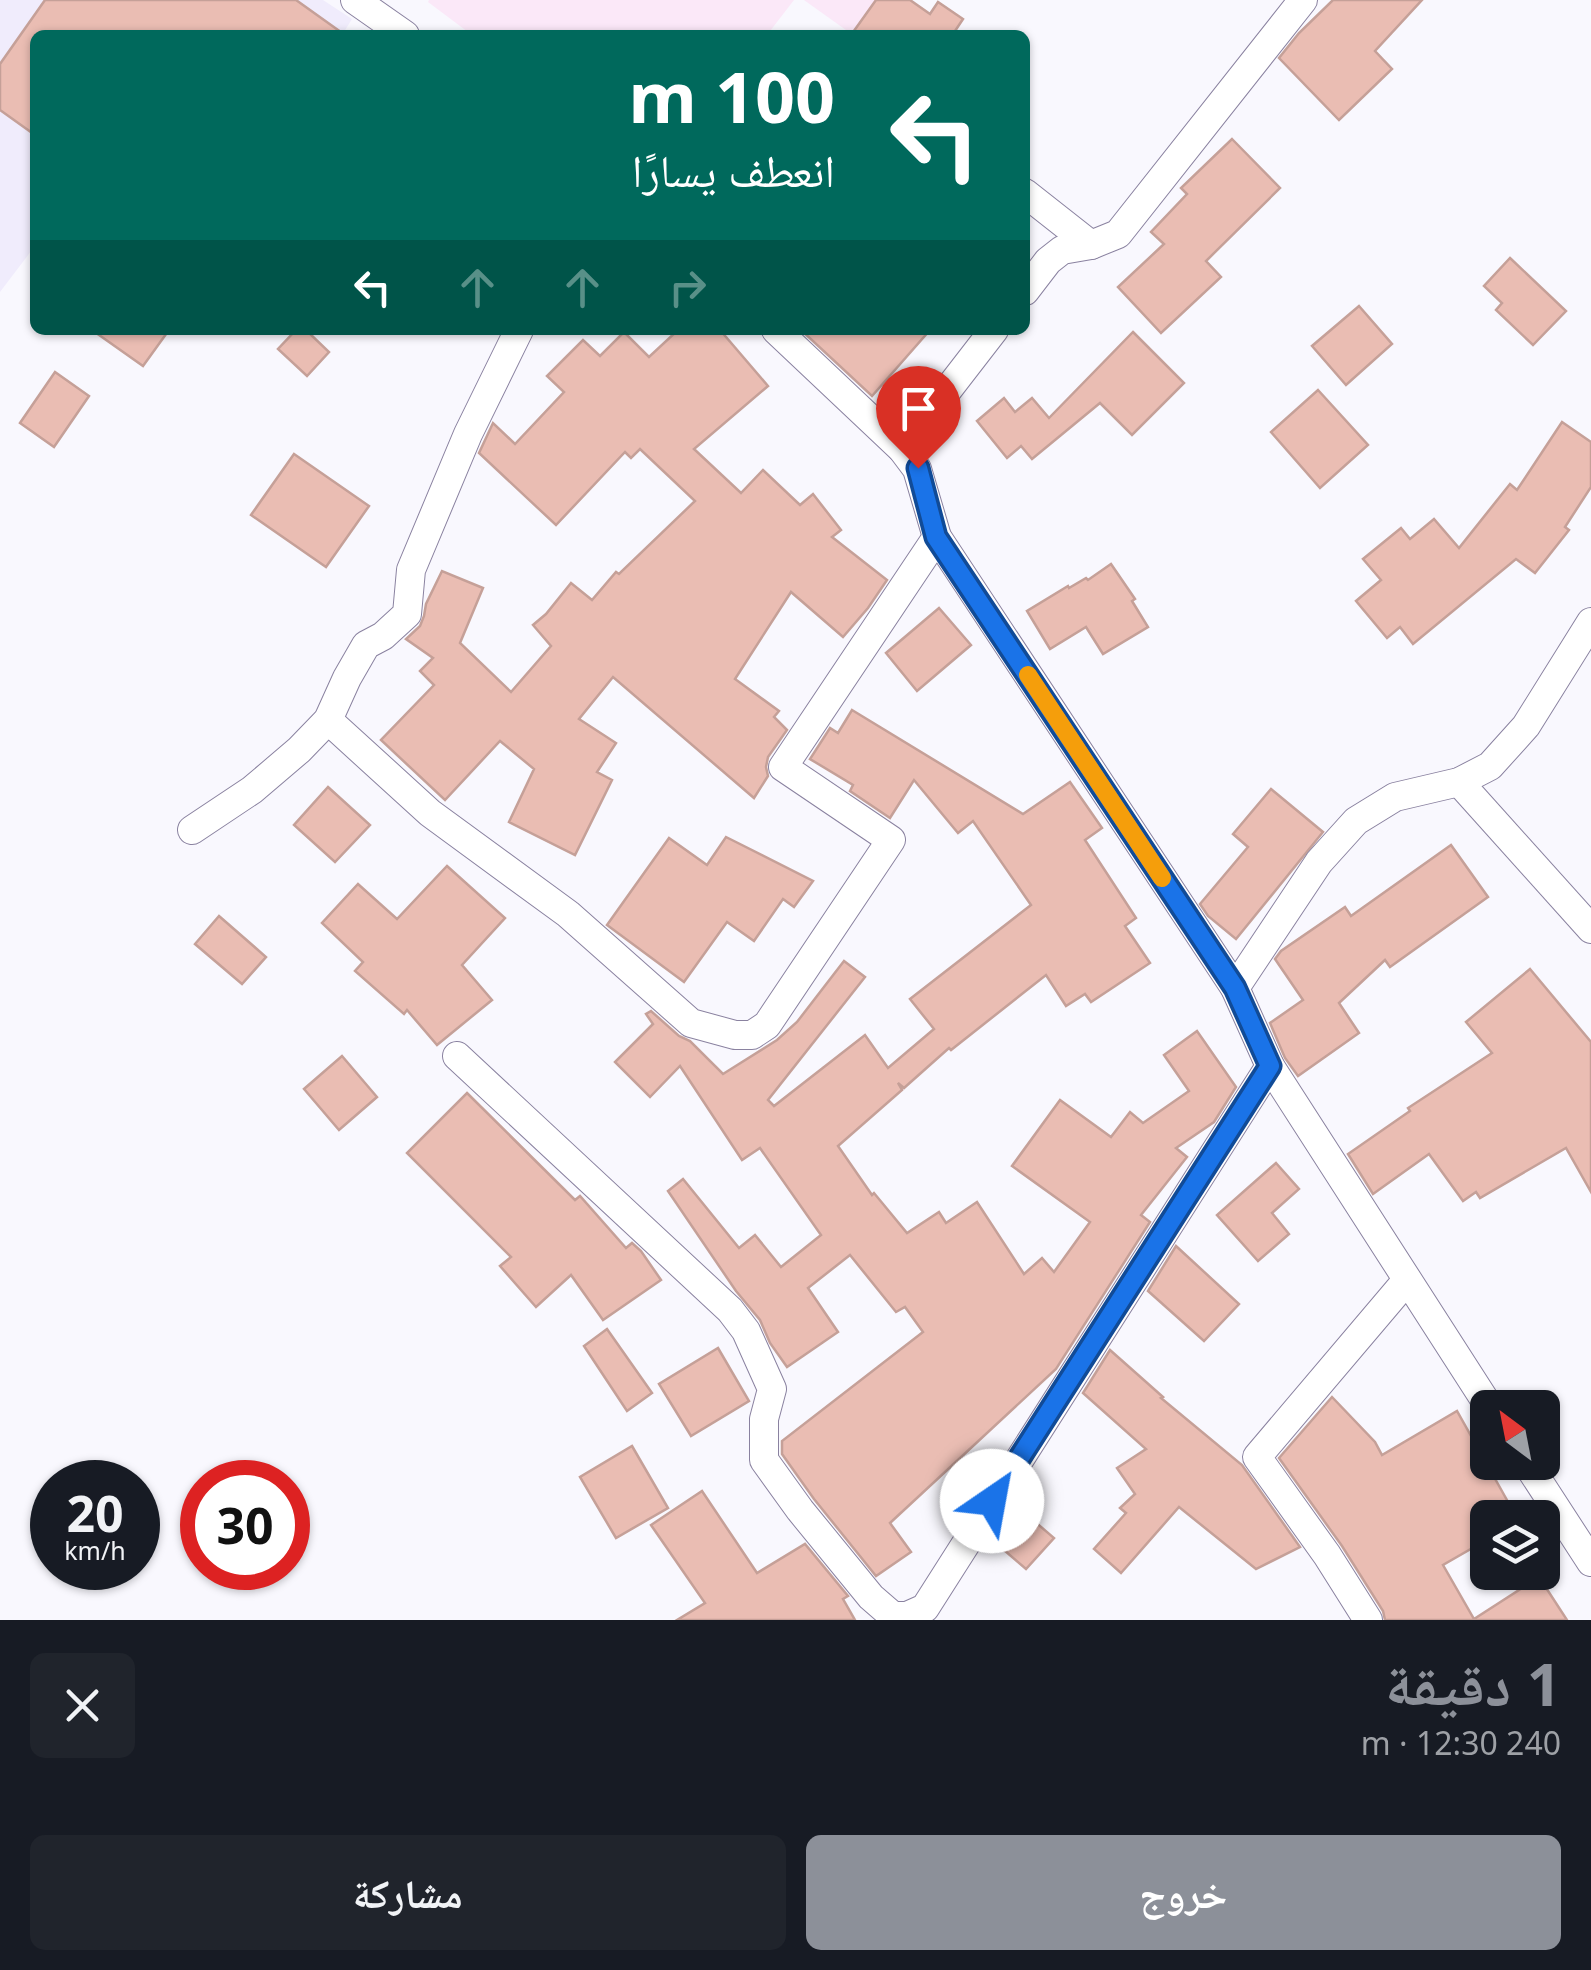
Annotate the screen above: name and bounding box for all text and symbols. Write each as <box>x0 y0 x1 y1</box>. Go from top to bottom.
text: 100 m <box>628 48 835 144</box>
icon: left <box>870 70 1000 200</box>
text: انعطف يسارًا <box>632 139 835 200</box>
icon: left <box>345 260 400 315</box>
icon: ahead <box>450 260 505 315</box>
icon: ahead <box>555 260 610 315</box>
icon: right <box>660 260 715 315</box>
pin <box>876 366 961 469</box>
icon: arrive <box>891 381 946 436</box>
north arrow <box>1470 1390 1560 1480</box>
map controls <box>1470 1390 1560 1590</box>
position arrow <box>940 1449 1044 1553</box>
speed limit sign: 30 <box>180 1460 310 1590</box>
text: 20 <box>66 1479 124 1547</box>
button: layers <box>1470 1500 1560 1590</box>
text: km/h <box>64 1533 126 1567</box>
text: 1 دقيقة <box>1385 1642 1561 1724</box>
button: close <box>30 1653 135 1758</box>
text: 240 m · 12:30 <box>1361 1721 1561 1764</box>
button: مشاركة <box>30 1835 786 1950</box>
button: خروج <box>806 1835 1561 1950</box>

